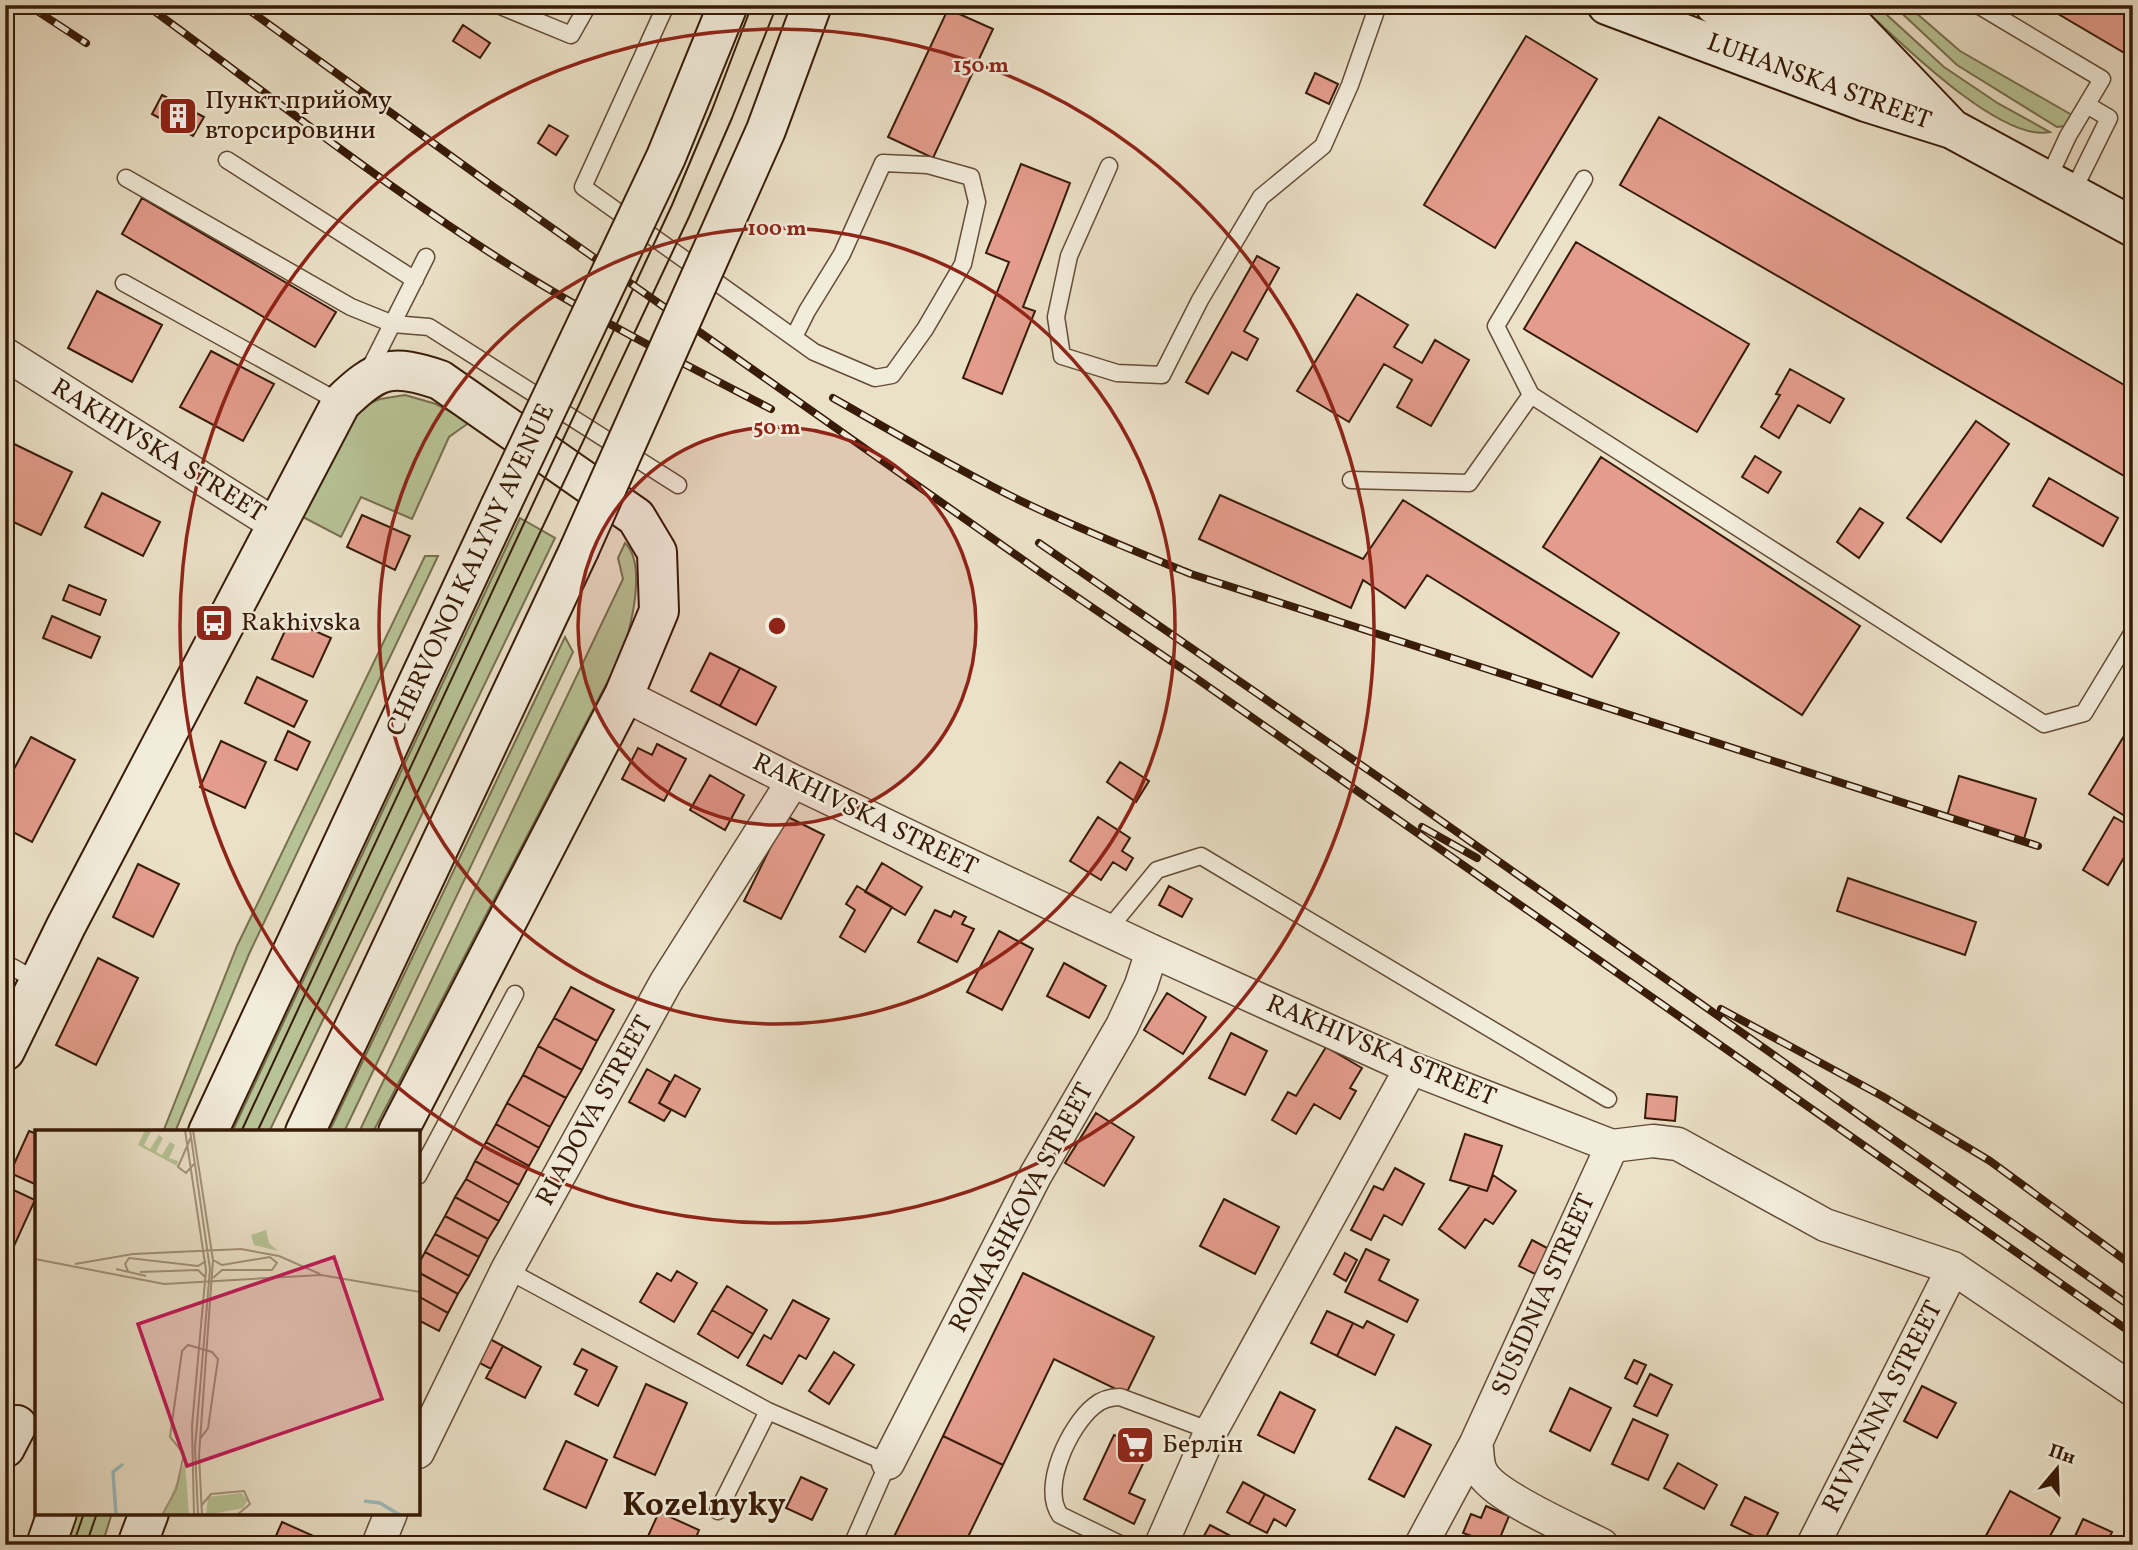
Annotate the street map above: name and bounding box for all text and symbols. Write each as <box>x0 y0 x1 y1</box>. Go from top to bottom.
street label: LUHANSKA STREET <box>1702 25 1936 139</box>
text: 150 m <box>953 52 1009 81</box>
place label: Пункт прийому вторсировини <box>205 83 392 149</box>
building icon: Пункт прийому вторсировини <box>157 95 199 137</box>
text: 100 m <box>747 215 807 244</box>
street label: RAKHIVSKA STREET <box>44 370 272 532</box>
street label: CHERVONOI KALYNY AVENUE <box>378 398 564 742</box>
text: 50 m <box>753 414 801 443</box>
bus stop icon: Rakhivska <box>193 602 235 644</box>
place label: Rakhivska <box>241 605 361 641</box>
centre of rings <box>765 614 789 638</box>
street label: RAKHIVSKA STREET <box>746 745 984 885</box>
street label: RAKHIVSKA STREET <box>1260 986 1502 1116</box>
street label: RIADOVA STREET <box>528 1009 662 1213</box>
street label: ROMASHKOVA STREET <box>941 1077 1103 1339</box>
inset map <box>35 1130 420 1515</box>
street label: SUSIDNIA STREET <box>1483 1188 1605 1402</box>
street label: RIVNYNNA STREET <box>1814 1295 1952 1519</box>
supermarket icon: Берлін <box>1114 1424 1156 1466</box>
place label: Берлін <box>1162 1427 1243 1463</box>
north arrow <box>2022 1434 2092 1504</box>
text: Пн <box>2045 1438 2079 1472</box>
district label: Kozelnyky <box>622 1484 786 1530</box>

